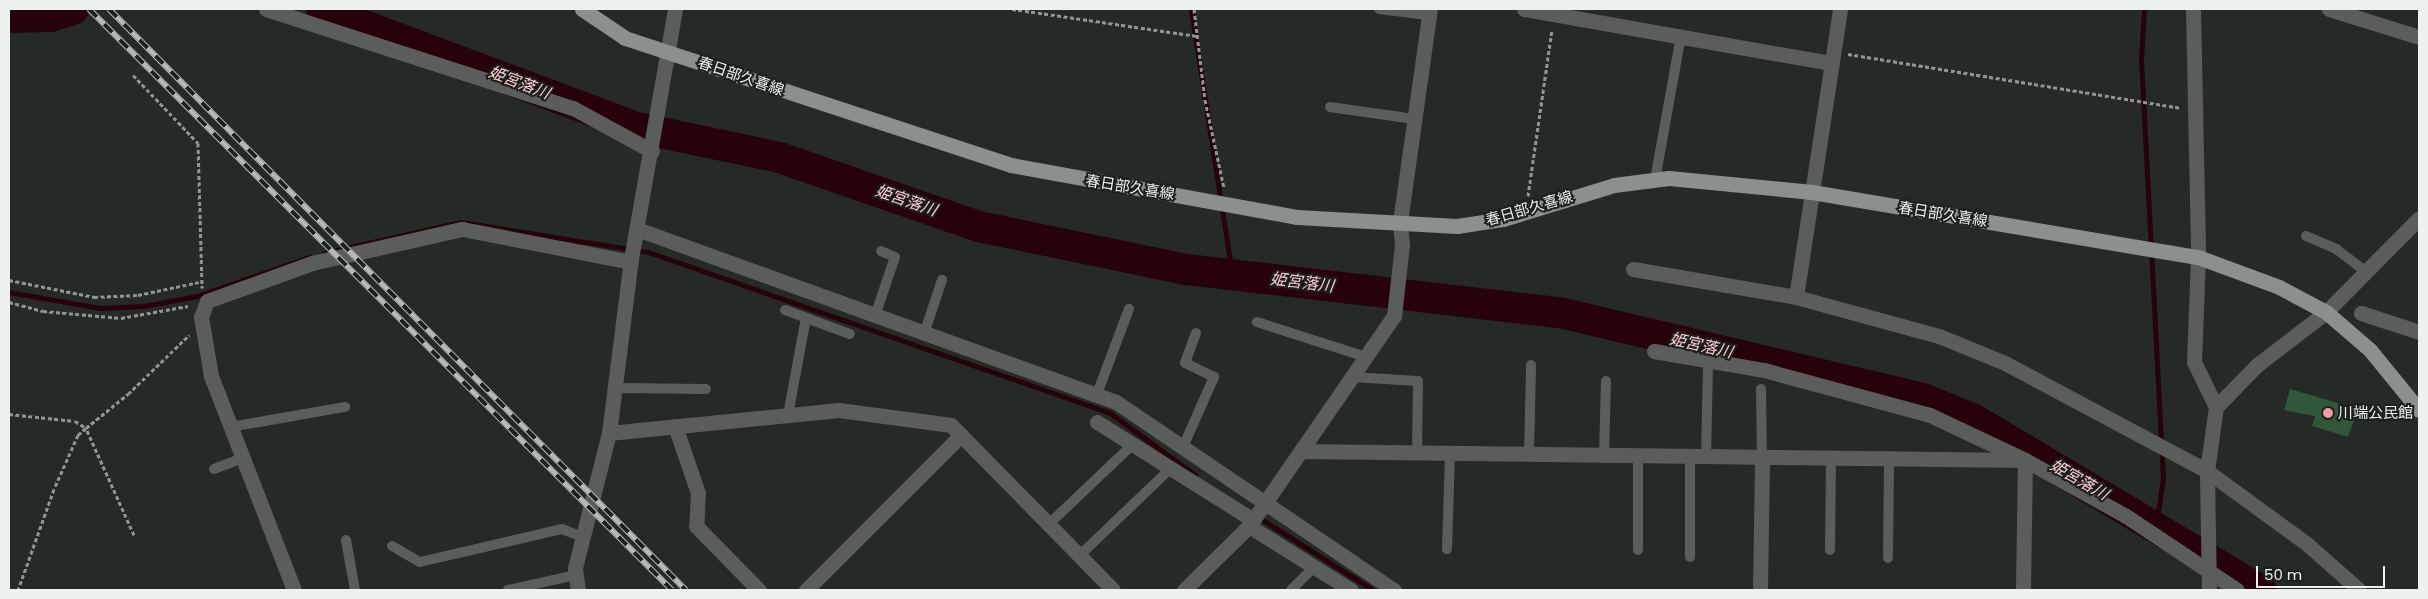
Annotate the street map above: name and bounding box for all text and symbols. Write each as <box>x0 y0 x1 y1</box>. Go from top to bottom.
street label: 春日部久喜線 <box>696 53 786 99</box>
water label: 姫宮落川 <box>486 63 552 103</box>
street label: 春日部久喜線 <box>1084 171 1176 203</box>
water label: 姫宮落川 <box>873 182 939 220</box>
street label: 春日部久喜線 <box>1483 187 1575 229</box>
street label: 春日部久喜線 <box>1897 198 1989 230</box>
water label: 姫宮落川 <box>1269 270 1335 296</box>
water label: 姫宮落川 <box>1668 329 1734 363</box>
place label: 川端公民館 <box>2338 404 2413 422</box>
marker: 川端公民館 <box>2322 407 2334 419</box>
water label: 姫宮落川 <box>2046 456 2112 504</box>
scale bar <box>2258 556 2387 588</box>
text: 50 m <box>2264 564 2302 585</box>

